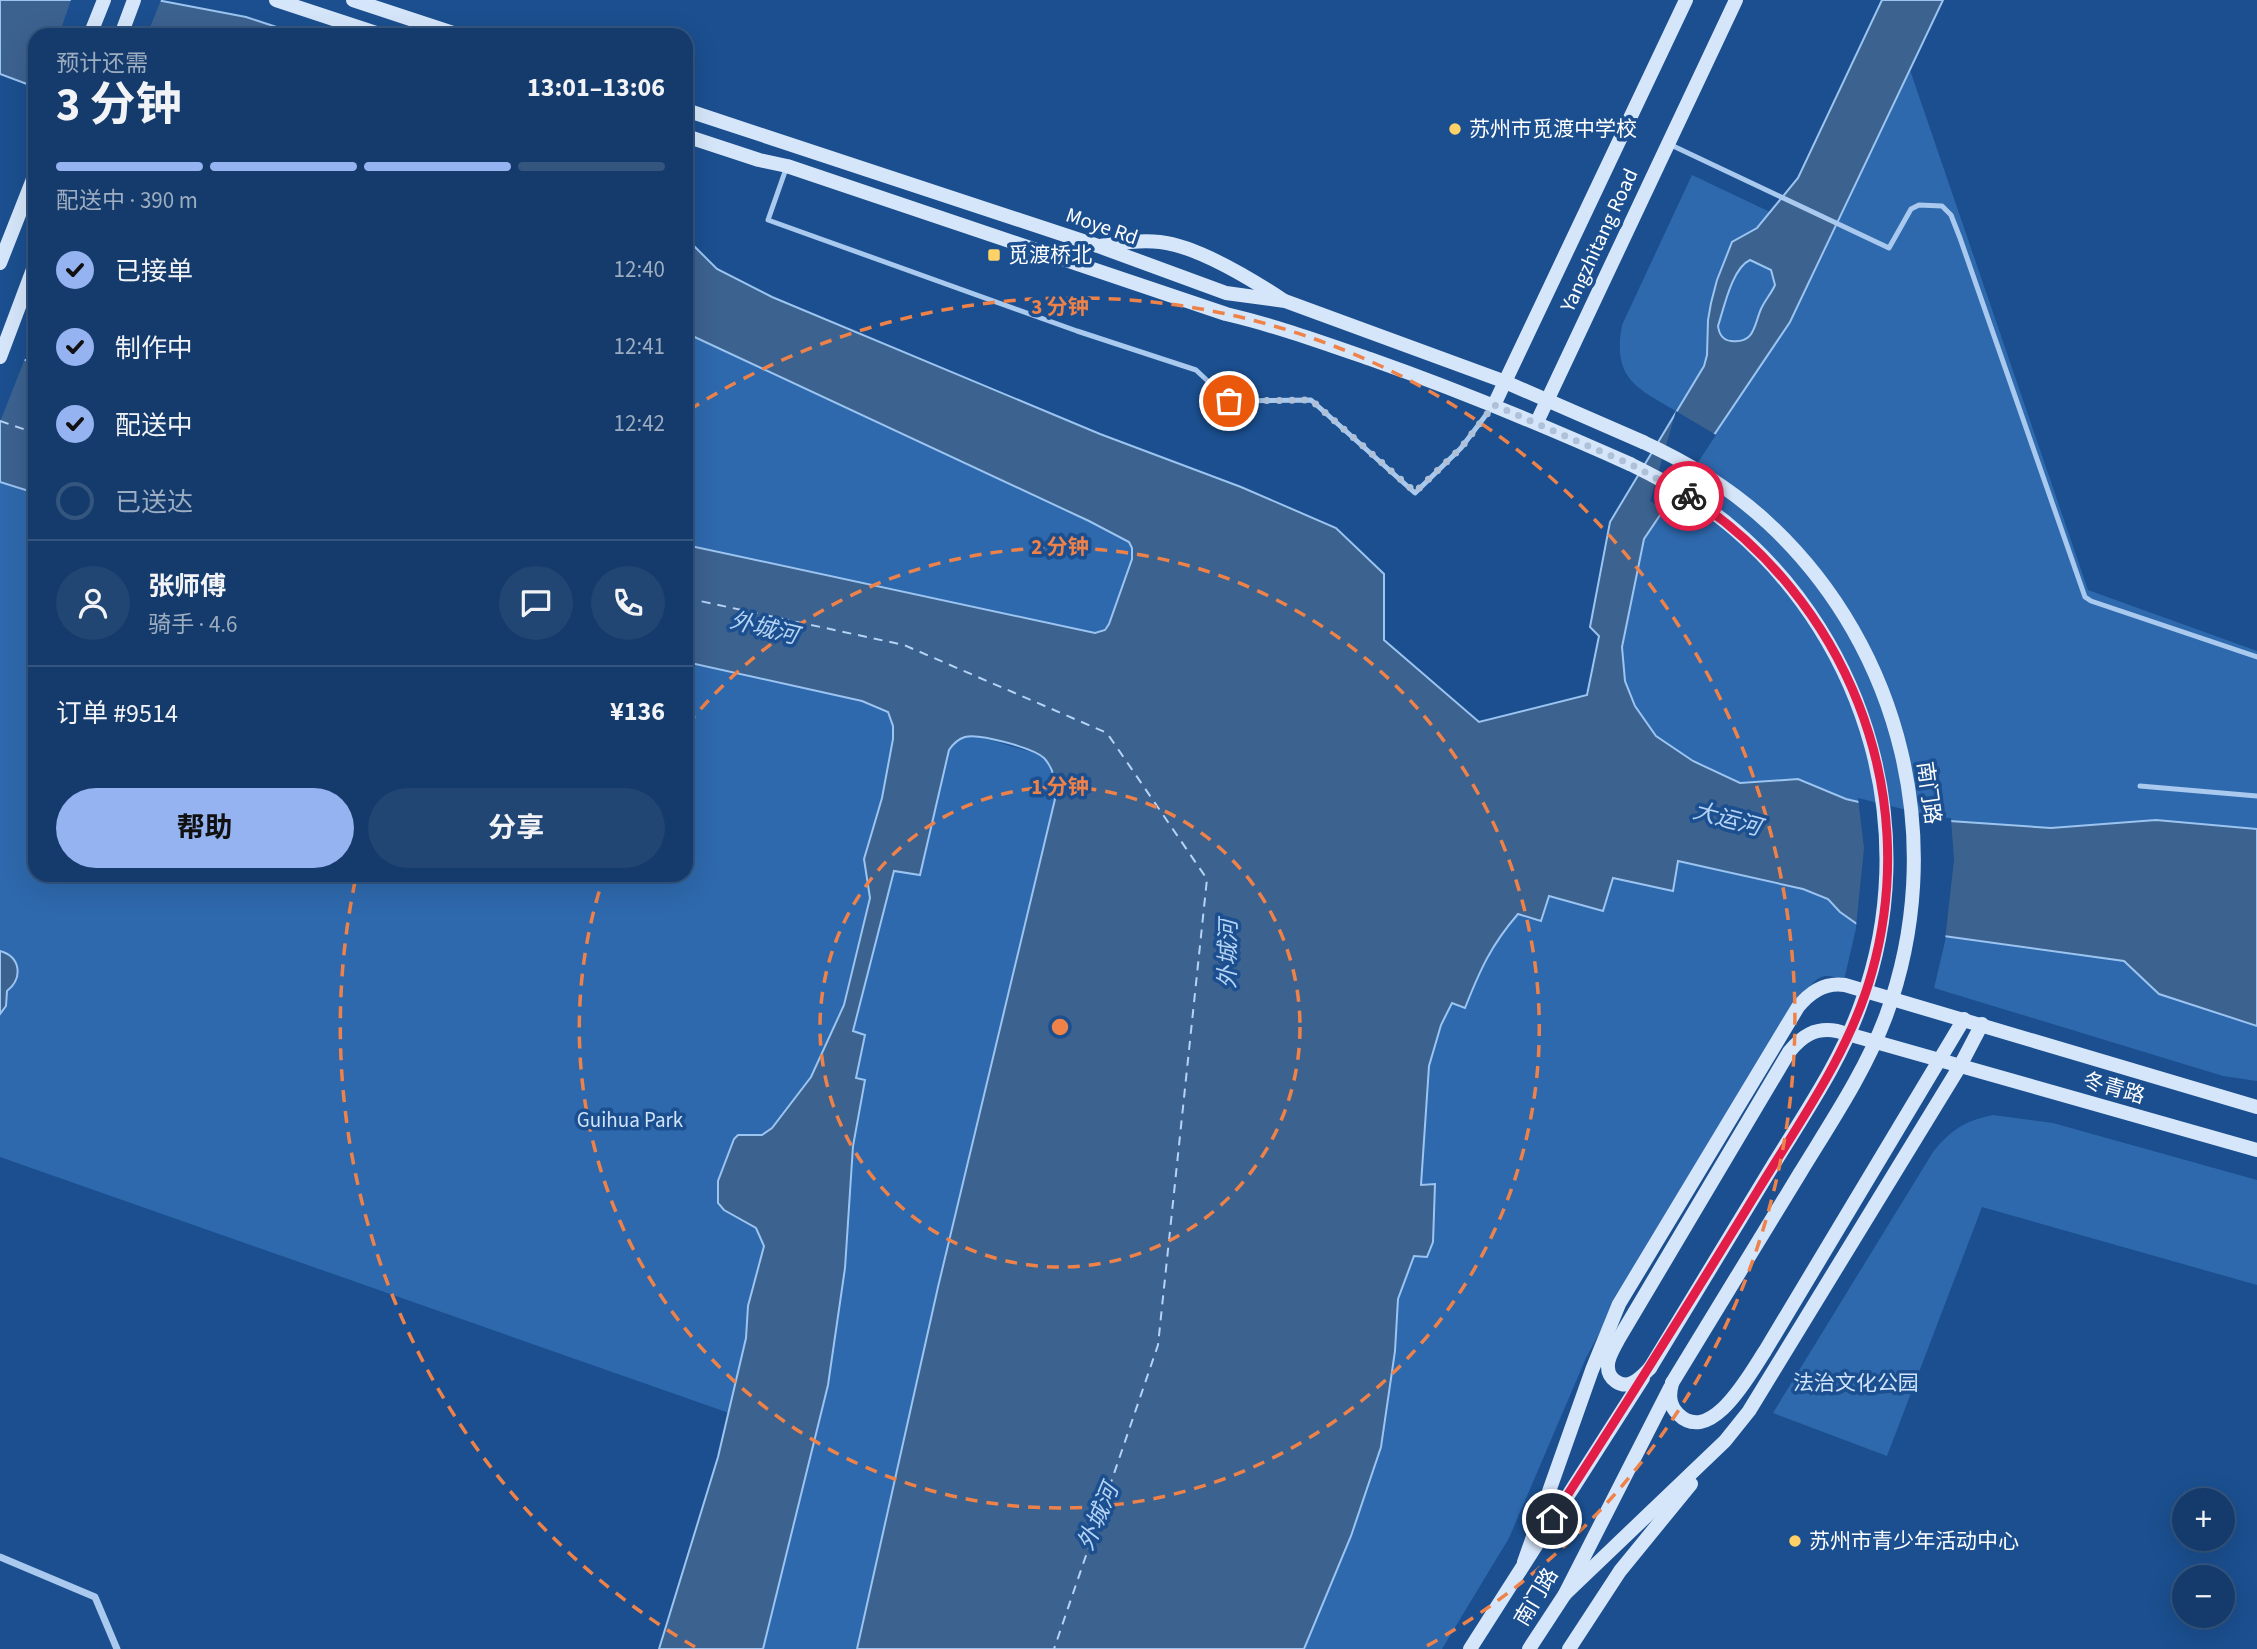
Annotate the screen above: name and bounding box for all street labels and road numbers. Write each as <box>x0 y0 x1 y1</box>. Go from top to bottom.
street label: Yangzhitang Road <box>1552 163 1645 318</box>
street label: Moye Rd <box>1062 200 1142 252</box>
street label: 南门路 <box>1910 760 1948 826</box>
street label: 冬青路 <box>2080 1065 2148 1111</box>
street label: 南门路 <box>1507 1562 1565 1632</box>

